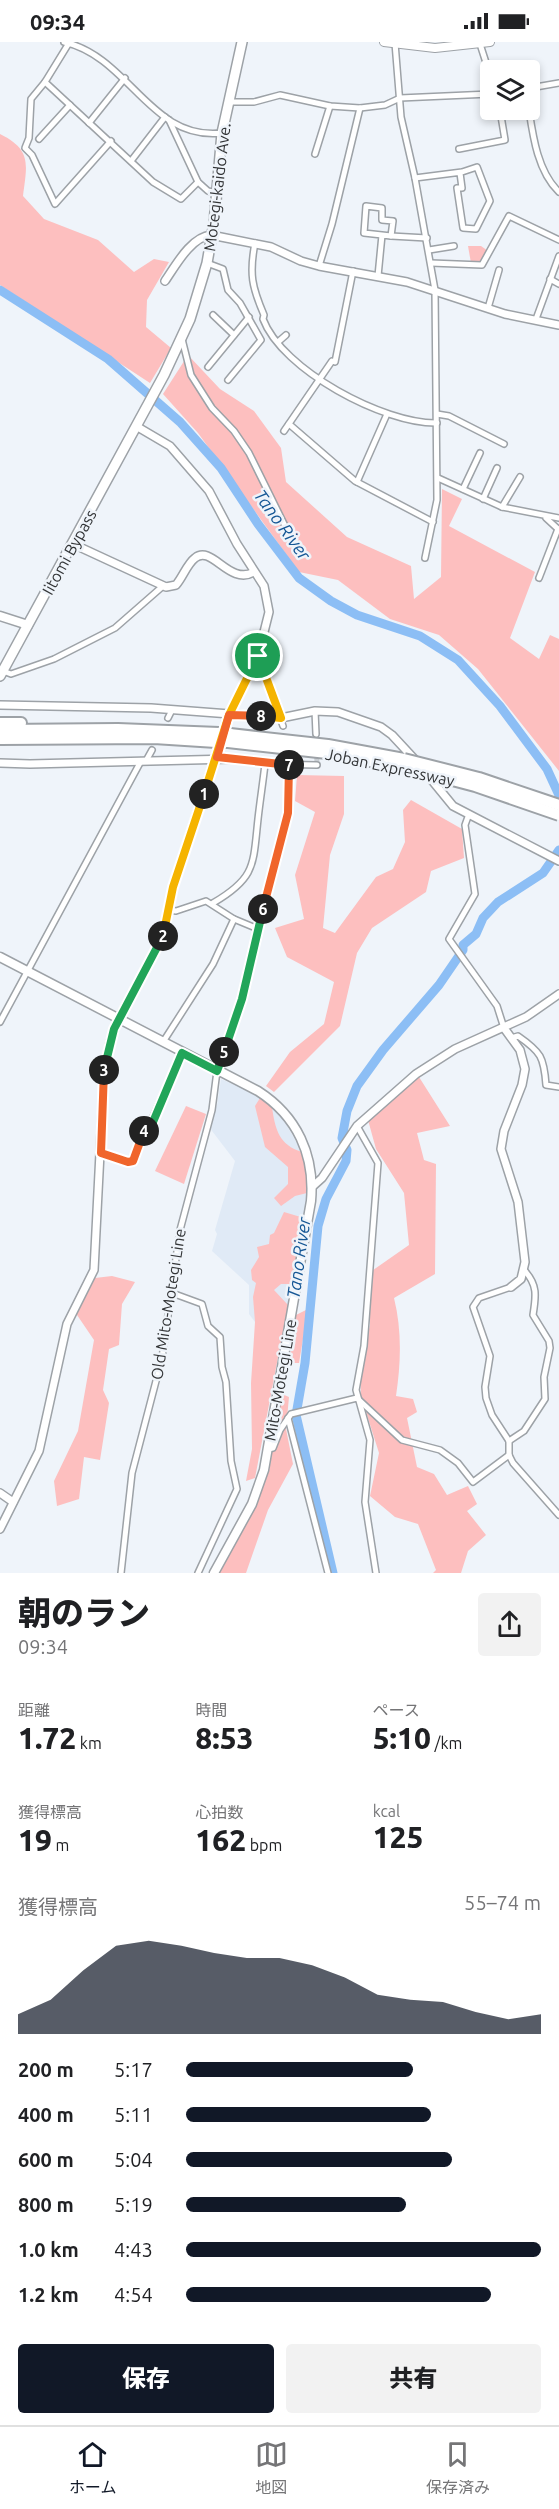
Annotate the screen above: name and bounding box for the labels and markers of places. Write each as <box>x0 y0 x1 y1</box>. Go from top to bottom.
pin <box>232 630 283 681</box>
pin: 8 <box>246 701 276 731</box>
pin: 7 <box>274 750 304 780</box>
pin: 1 <box>189 779 219 809</box>
pin: 6 <box>248 894 278 924</box>
pin: 2 <box>148 921 178 951</box>
pin: 5 <box>209 1037 239 1067</box>
pin: 3 <box>89 1055 119 1085</box>
pin: 4 <box>129 1116 159 1146</box>

